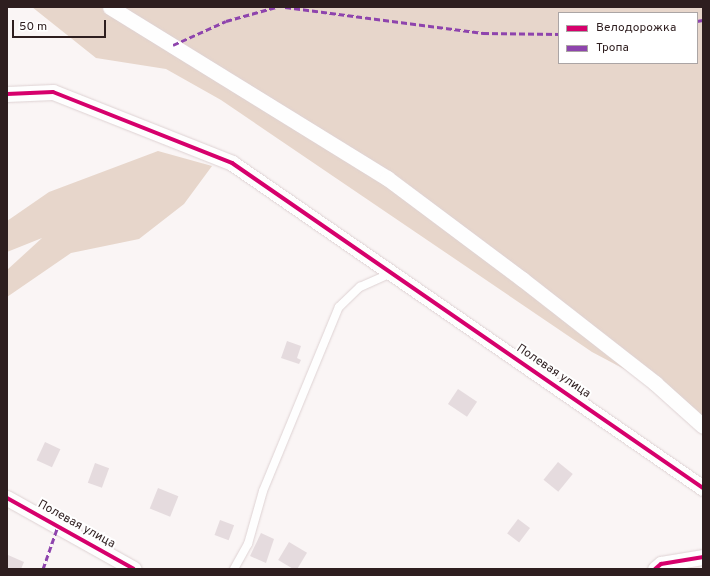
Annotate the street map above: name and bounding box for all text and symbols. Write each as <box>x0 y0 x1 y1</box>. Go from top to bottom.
scale bar <box>14 12 108 38</box>
legend <box>558 12 698 64</box>
text: 50 m <box>19 19 47 35</box>
text: Велодорожка <box>596 20 676 36</box>
text: Тропа <box>596 40 629 56</box>
street label: Полевая улица <box>513 342 593 402</box>
street label: Полевая улица <box>35 498 117 552</box>

